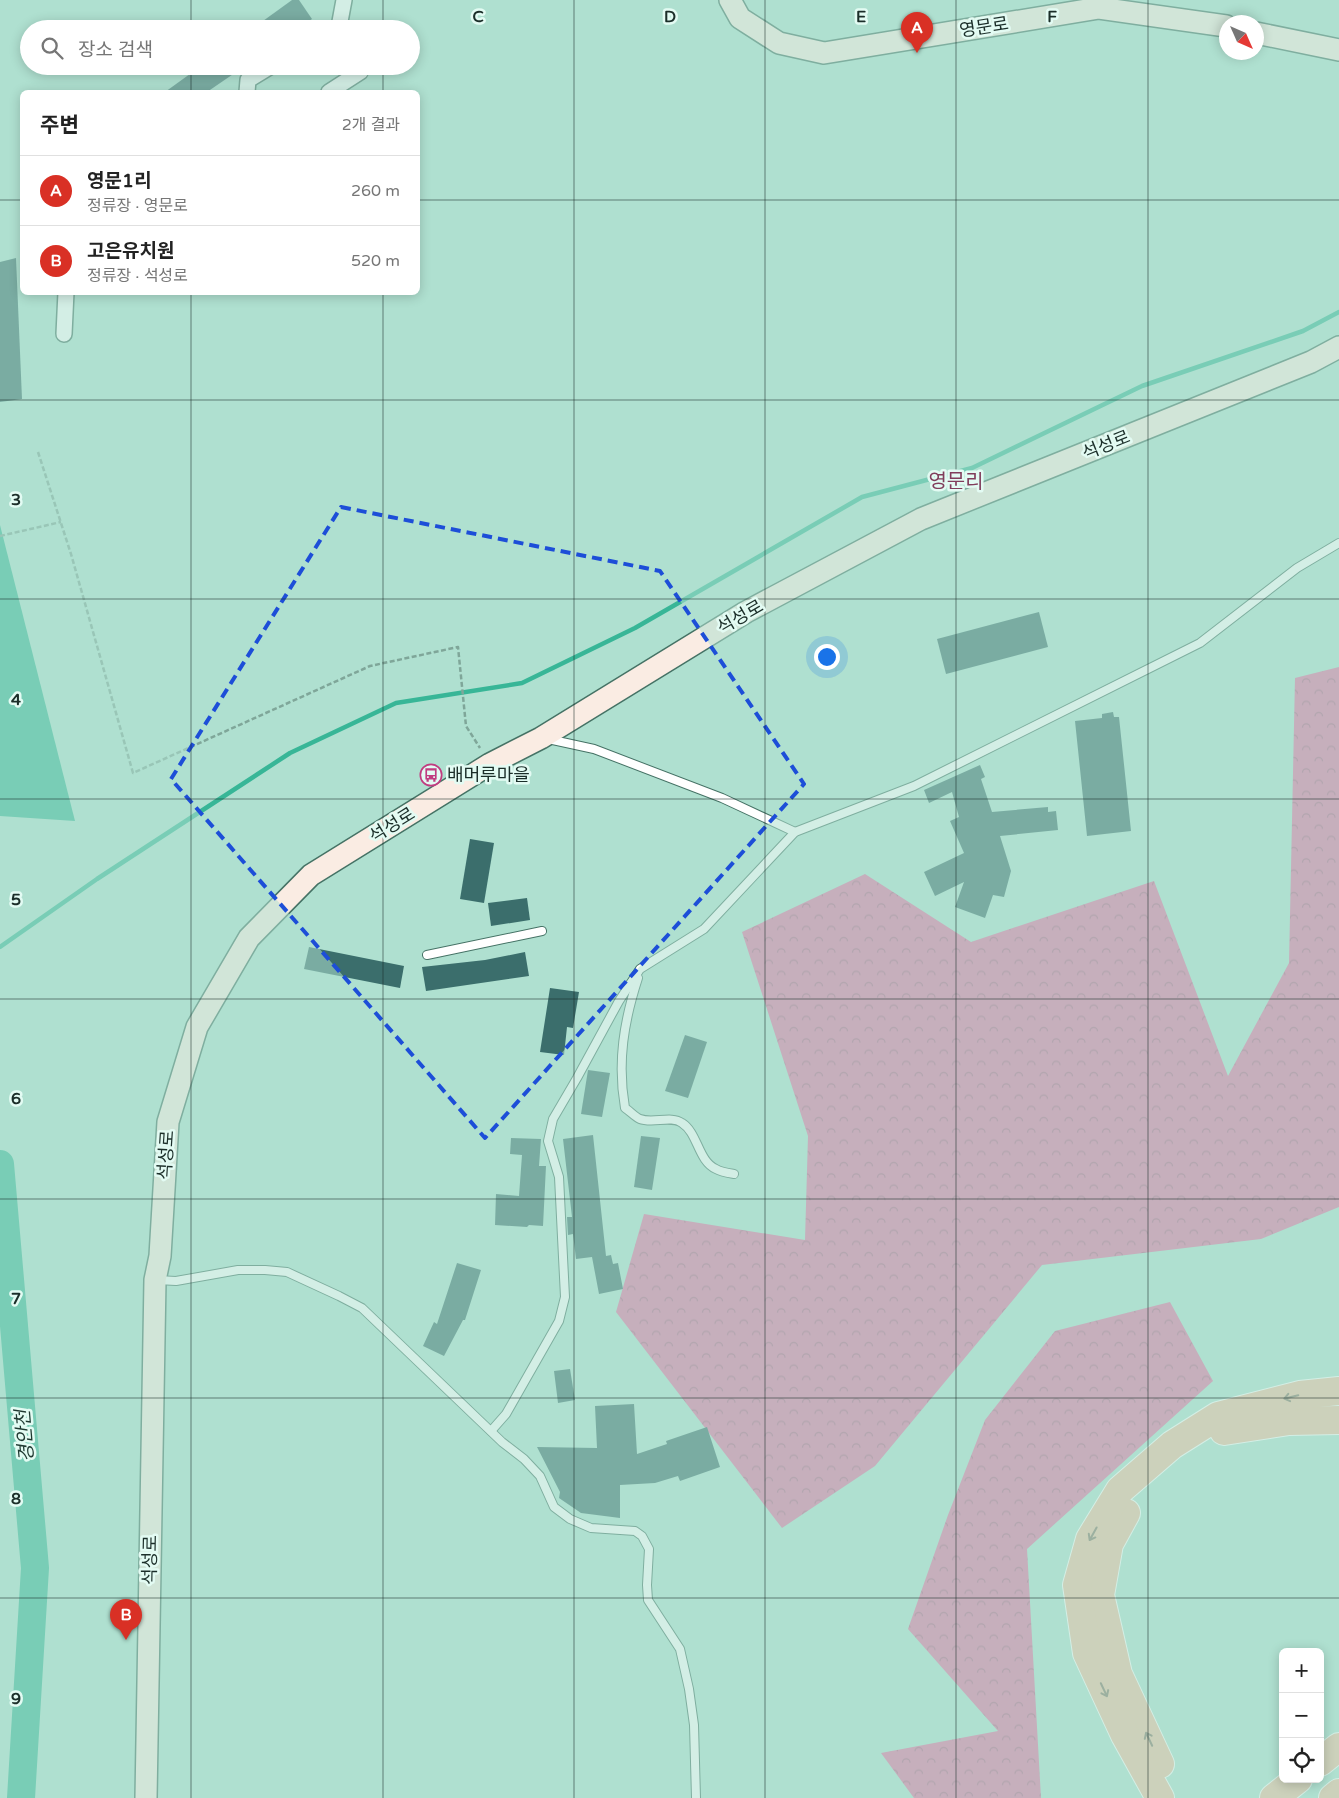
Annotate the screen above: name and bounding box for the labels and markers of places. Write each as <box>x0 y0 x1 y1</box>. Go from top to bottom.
pin: A <box>901 12 933 53</box>
bus stop icon: 배머루마을 <box>419 763 443 787</box>
place label: 배머루마을 <box>447 764 530 786</box>
pin: B <box>110 1599 142 1640</box>

